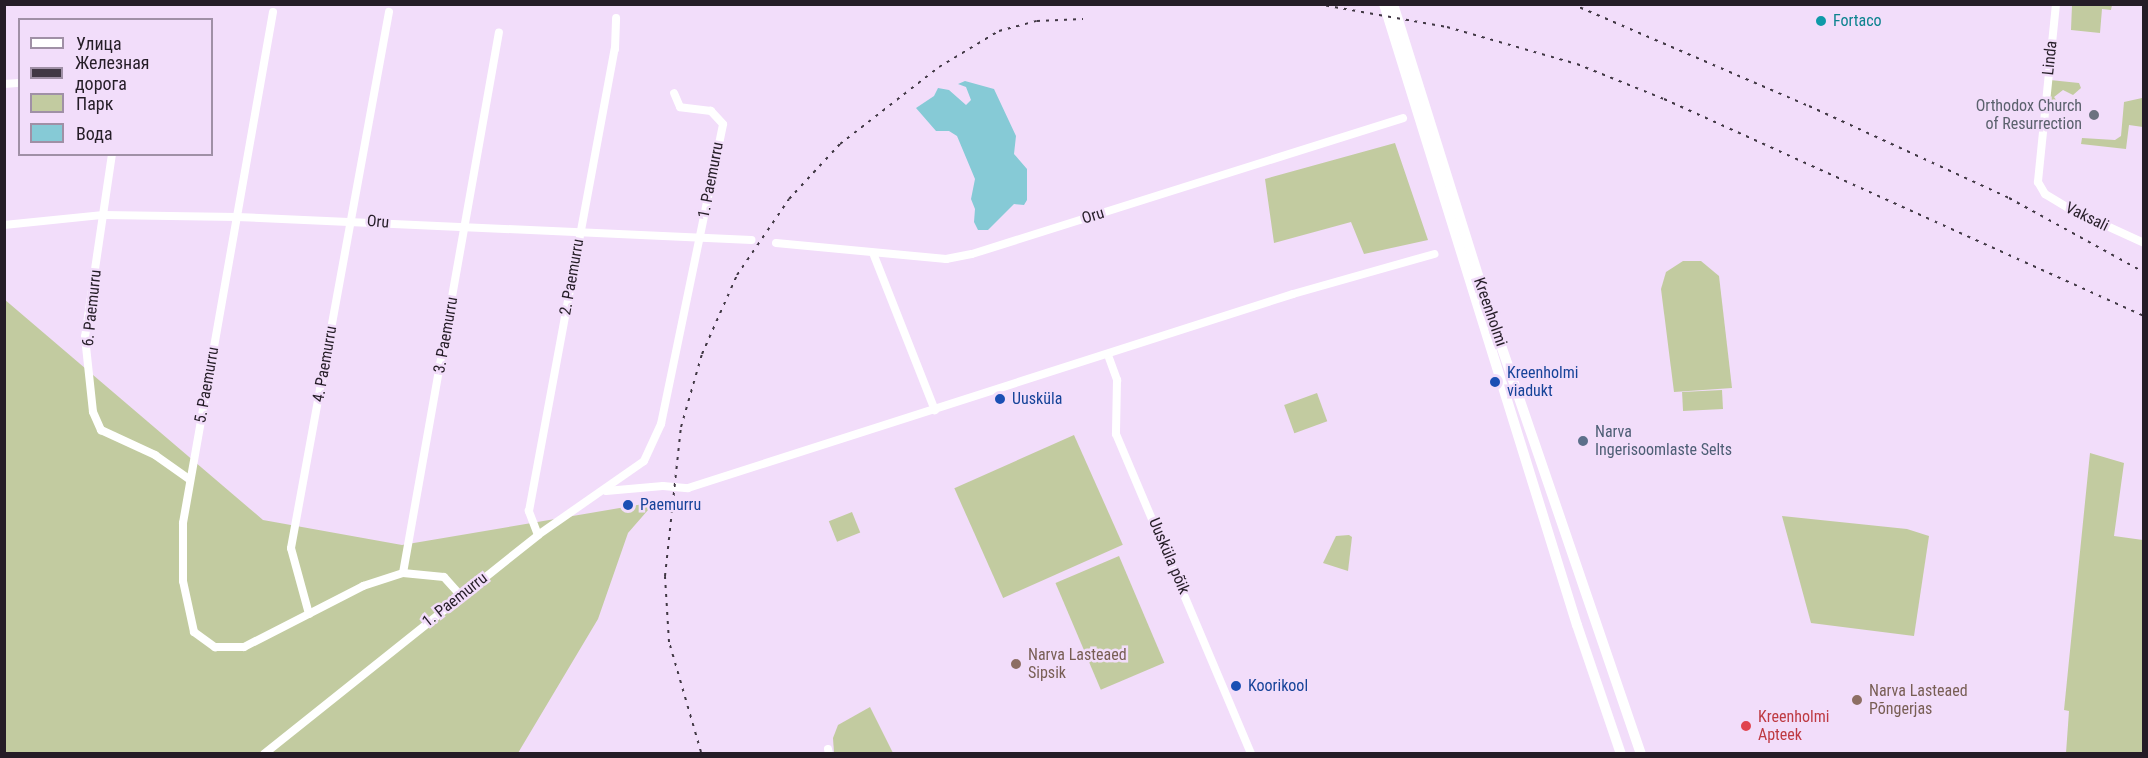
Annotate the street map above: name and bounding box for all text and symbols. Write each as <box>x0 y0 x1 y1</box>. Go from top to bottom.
place label: Fortaco <box>1833 11 1882 31</box>
marker: Fortaco <box>1814 14 1828 28</box>
legend <box>18 18 213 156</box>
text: Улица <box>76 33 122 54</box>
street label: Linda <box>2039 40 2061 76</box>
text: Железная дорога <box>75 52 150 94</box>
text: Парк <box>76 93 113 114</box>
place label: Orthodox Church of Resurrection <box>1976 96 2082 134</box>
marker: Orthodox Church of Resurrection <box>2087 108 2101 122</box>
text: Вода <box>76 123 113 144</box>
street label: 1. Paemurru <box>694 140 728 220</box>
street label: Vaksali <box>2062 198 2112 236</box>
street label: Oru <box>1080 204 1106 228</box>
street label: Oru <box>366 211 390 233</box>
street label: 2. Paemurru <box>556 237 588 317</box>
street label: 6. Paemurru <box>78 269 106 347</box>
street label: Kreenholmi <box>1469 275 1511 349</box>
street label: 3. Paemurru <box>430 295 462 375</box>
street label: 4. Paemurru <box>309 324 341 404</box>
street label: 5. Paemurru <box>191 345 223 425</box>
place label: Kreenholmi viadukt <box>1507 363 1578 401</box>
marker: Kreenholmi viadukt <box>1488 375 1502 389</box>
place label: Uusküla <box>1012 389 1062 409</box>
marker: Uusküla <box>993 392 1007 406</box>
place label: Narva Ingerisoomlaste Selts <box>1595 422 1732 460</box>
marker: Narva Ingerisoomlaste Selts <box>1576 434 1590 448</box>
place label: Paemurru <box>640 495 701 515</box>
marker: Paemurru <box>621 498 635 512</box>
street label: Uusküla põik <box>1144 515 1194 597</box>
street label: 1. Paemurru <box>419 569 491 631</box>
place label: Narva Lasteaed Sipsik <box>1028 645 1127 683</box>
marker: Narva Lasteaed Sipsik <box>1009 657 1023 671</box>
place label: Koorikool <box>1248 676 1308 696</box>
marker: Koorikool <box>1229 679 1243 693</box>
place label: Narva Lasteaed Põngerjas <box>1869 681 1968 719</box>
marker: Narva Lasteaed Põngerjas <box>1850 693 1864 707</box>
place label: Kreenholmi Apteek <box>1758 707 1829 745</box>
marker: Kreenholmi Apteek <box>1739 719 1753 733</box>

